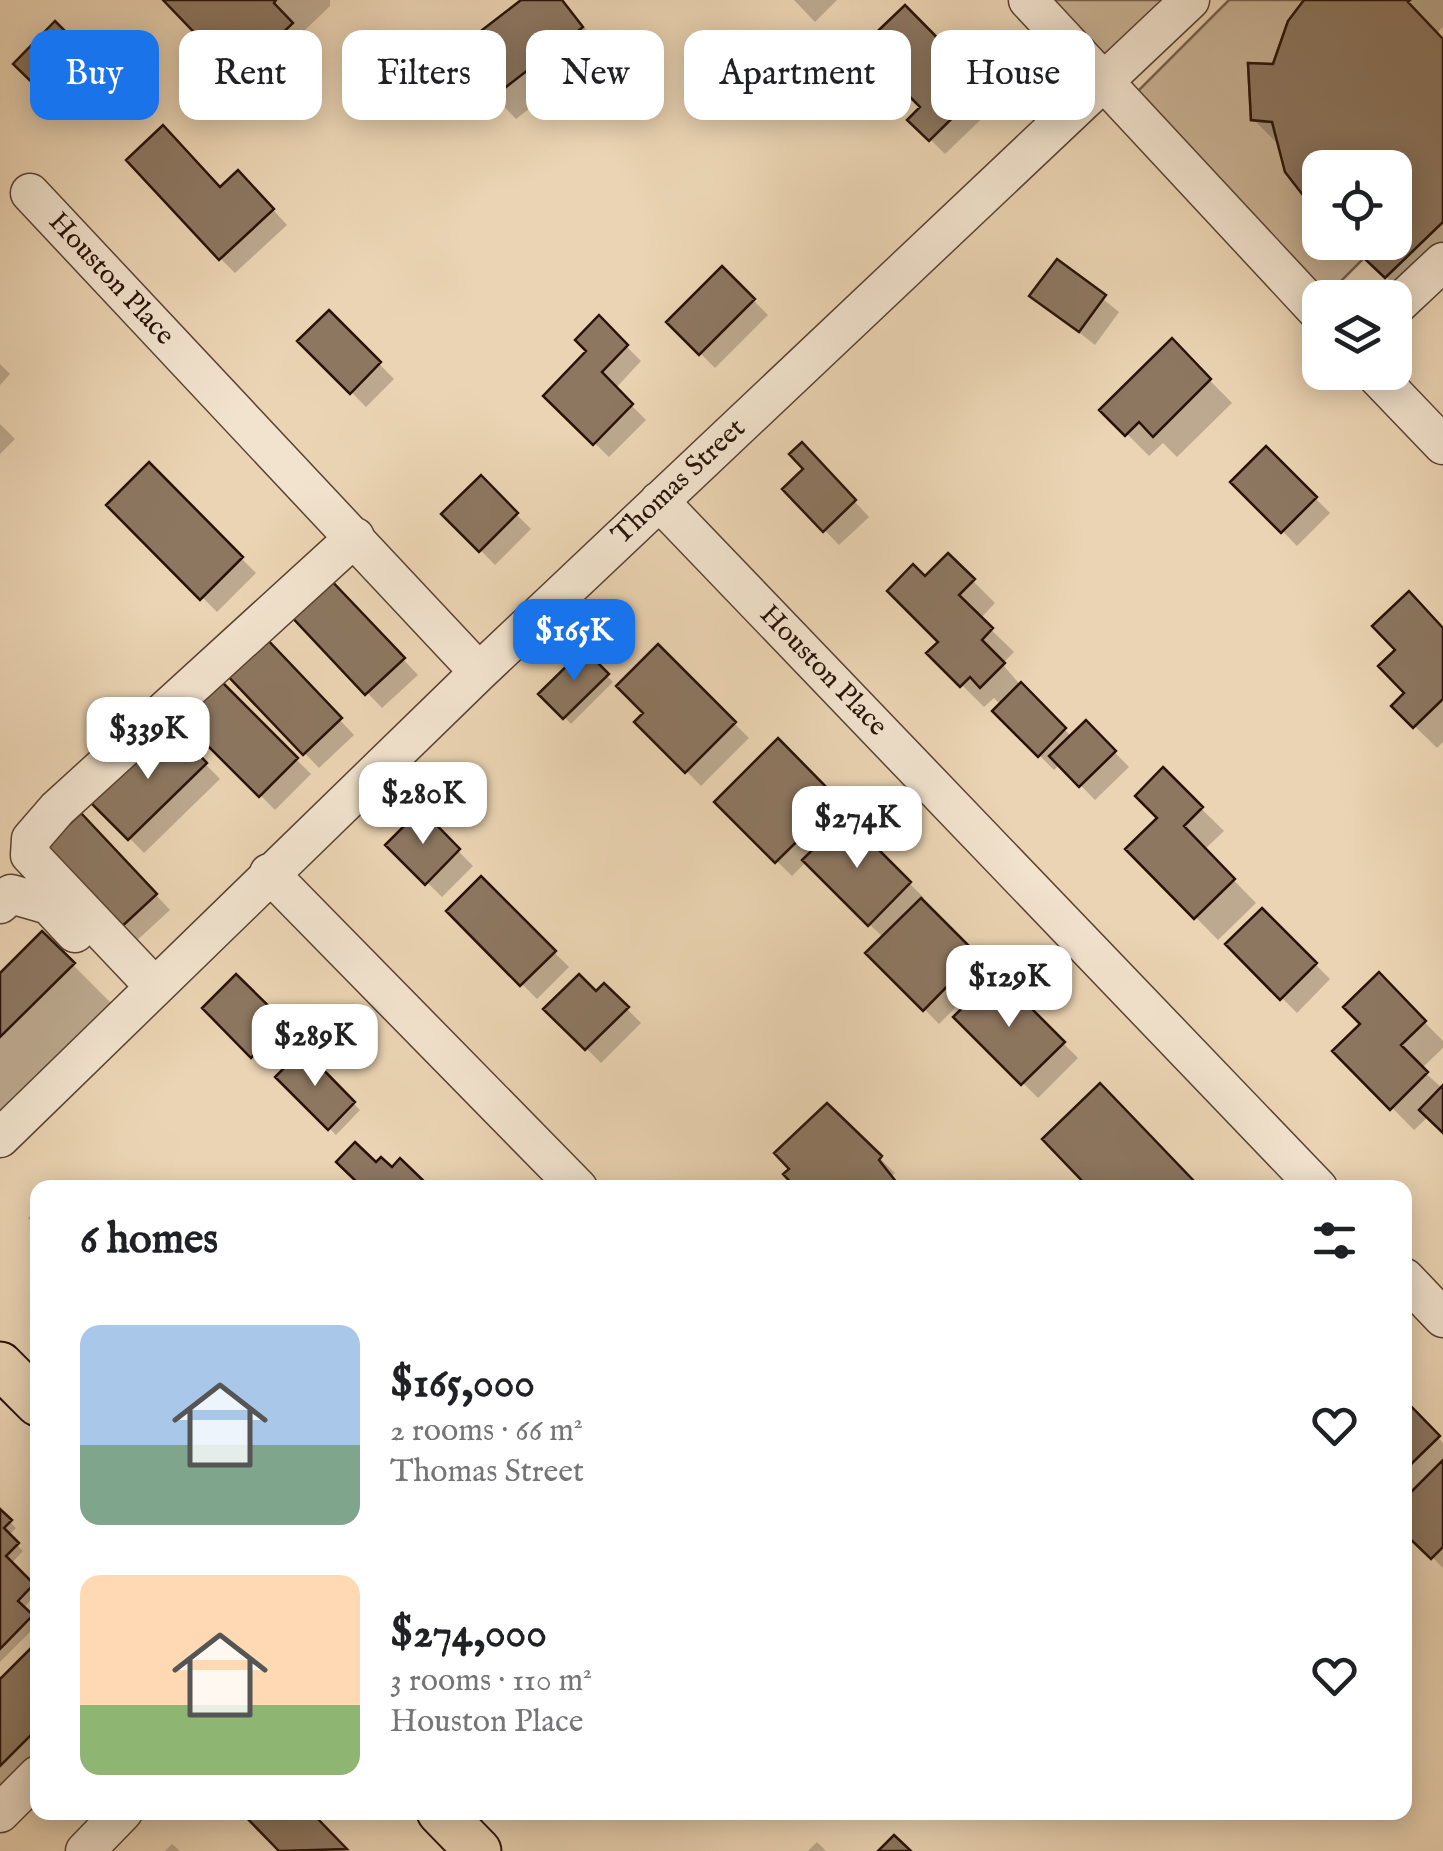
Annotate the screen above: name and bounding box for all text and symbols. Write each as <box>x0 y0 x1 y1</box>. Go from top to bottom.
chip: Buy <box>30 30 159 120</box>
chip: Rent <box>179 30 322 120</box>
chip: Filters <box>342 30 506 120</box>
chip: New <box>526 30 664 120</box>
chip: Apartment <box>684 30 911 120</box>
chip: House <box>931 30 1095 120</box>
map controls <box>1302 150 1412 390</box>
button: locate <box>1302 150 1412 260</box>
street label: Houston Place <box>40 205 182 353</box>
button: layers <box>1302 280 1412 390</box>
street label: Thomas Street <box>605 411 753 553</box>
street label: Houston Place <box>752 598 895 744</box>
pin: $165K <box>504 599 644 684</box>
text: $165K <box>535 611 613 652</box>
pin: $339K <box>78 697 218 782</box>
text: $339K <box>109 709 187 750</box>
pin: $280K <box>353 762 493 847</box>
text: $280K <box>381 774 465 815</box>
pin: $274K <box>787 786 927 871</box>
text: $274K <box>814 798 900 839</box>
pin: $129K <box>939 945 1079 1030</box>
text: $129K <box>968 957 1050 998</box>
pin: $289K <box>245 1004 385 1089</box>
text: $289K <box>274 1016 356 1057</box>
icon: filters <box>1307 1213 1362 1268</box>
text: 6 homes <box>80 1214 218 1267</box>
text: $165,000 <box>390 1358 535 1411</box>
icon: home <box>160 1365 280 1485</box>
icon: heart <box>1307 1398 1362 1453</box>
text: 2 rooms · 66 m² <box>390 1411 583 1452</box>
text: Thomas Street <box>390 1452 584 1493</box>
text: $274,000 <box>390 1608 547 1661</box>
icon: home <box>160 1615 280 1735</box>
icon: heart <box>1307 1648 1362 1703</box>
text: 3 rooms · 110 m² <box>390 1661 592 1702</box>
text: Houston Place <box>390 1702 584 1743</box>

